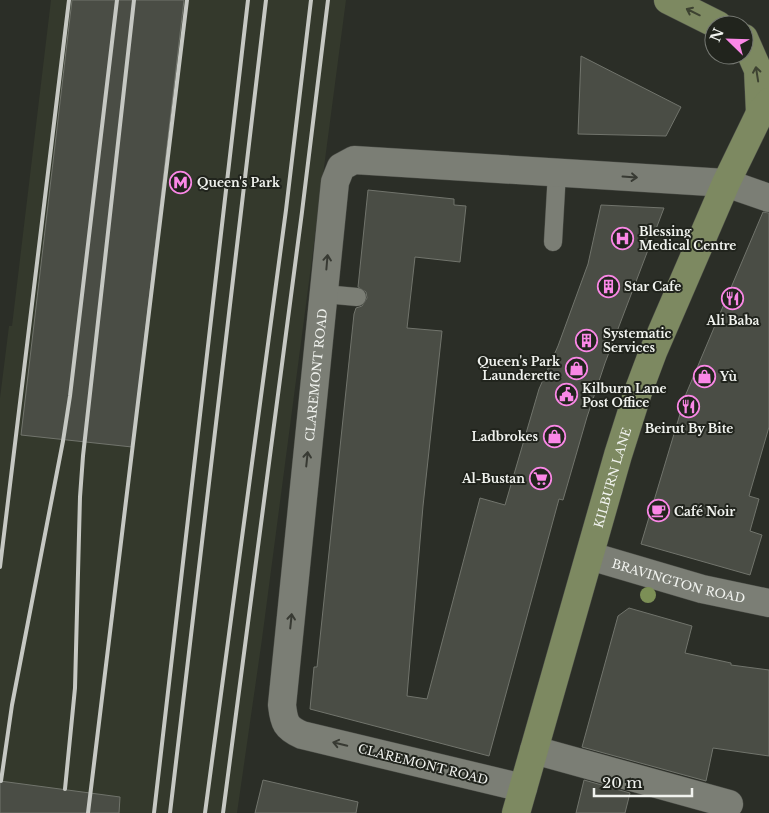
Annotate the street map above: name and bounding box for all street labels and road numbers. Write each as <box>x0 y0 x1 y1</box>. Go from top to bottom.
street label: CLAREMONT ROAD <box>301 308 330 442</box>
street label: KILBURN LANE <box>590 425 634 529</box>
street label: BRAVINGTON ROAD <box>610 555 747 605</box>
street label: CLAREMONT ROAD <box>356 741 490 787</box>

